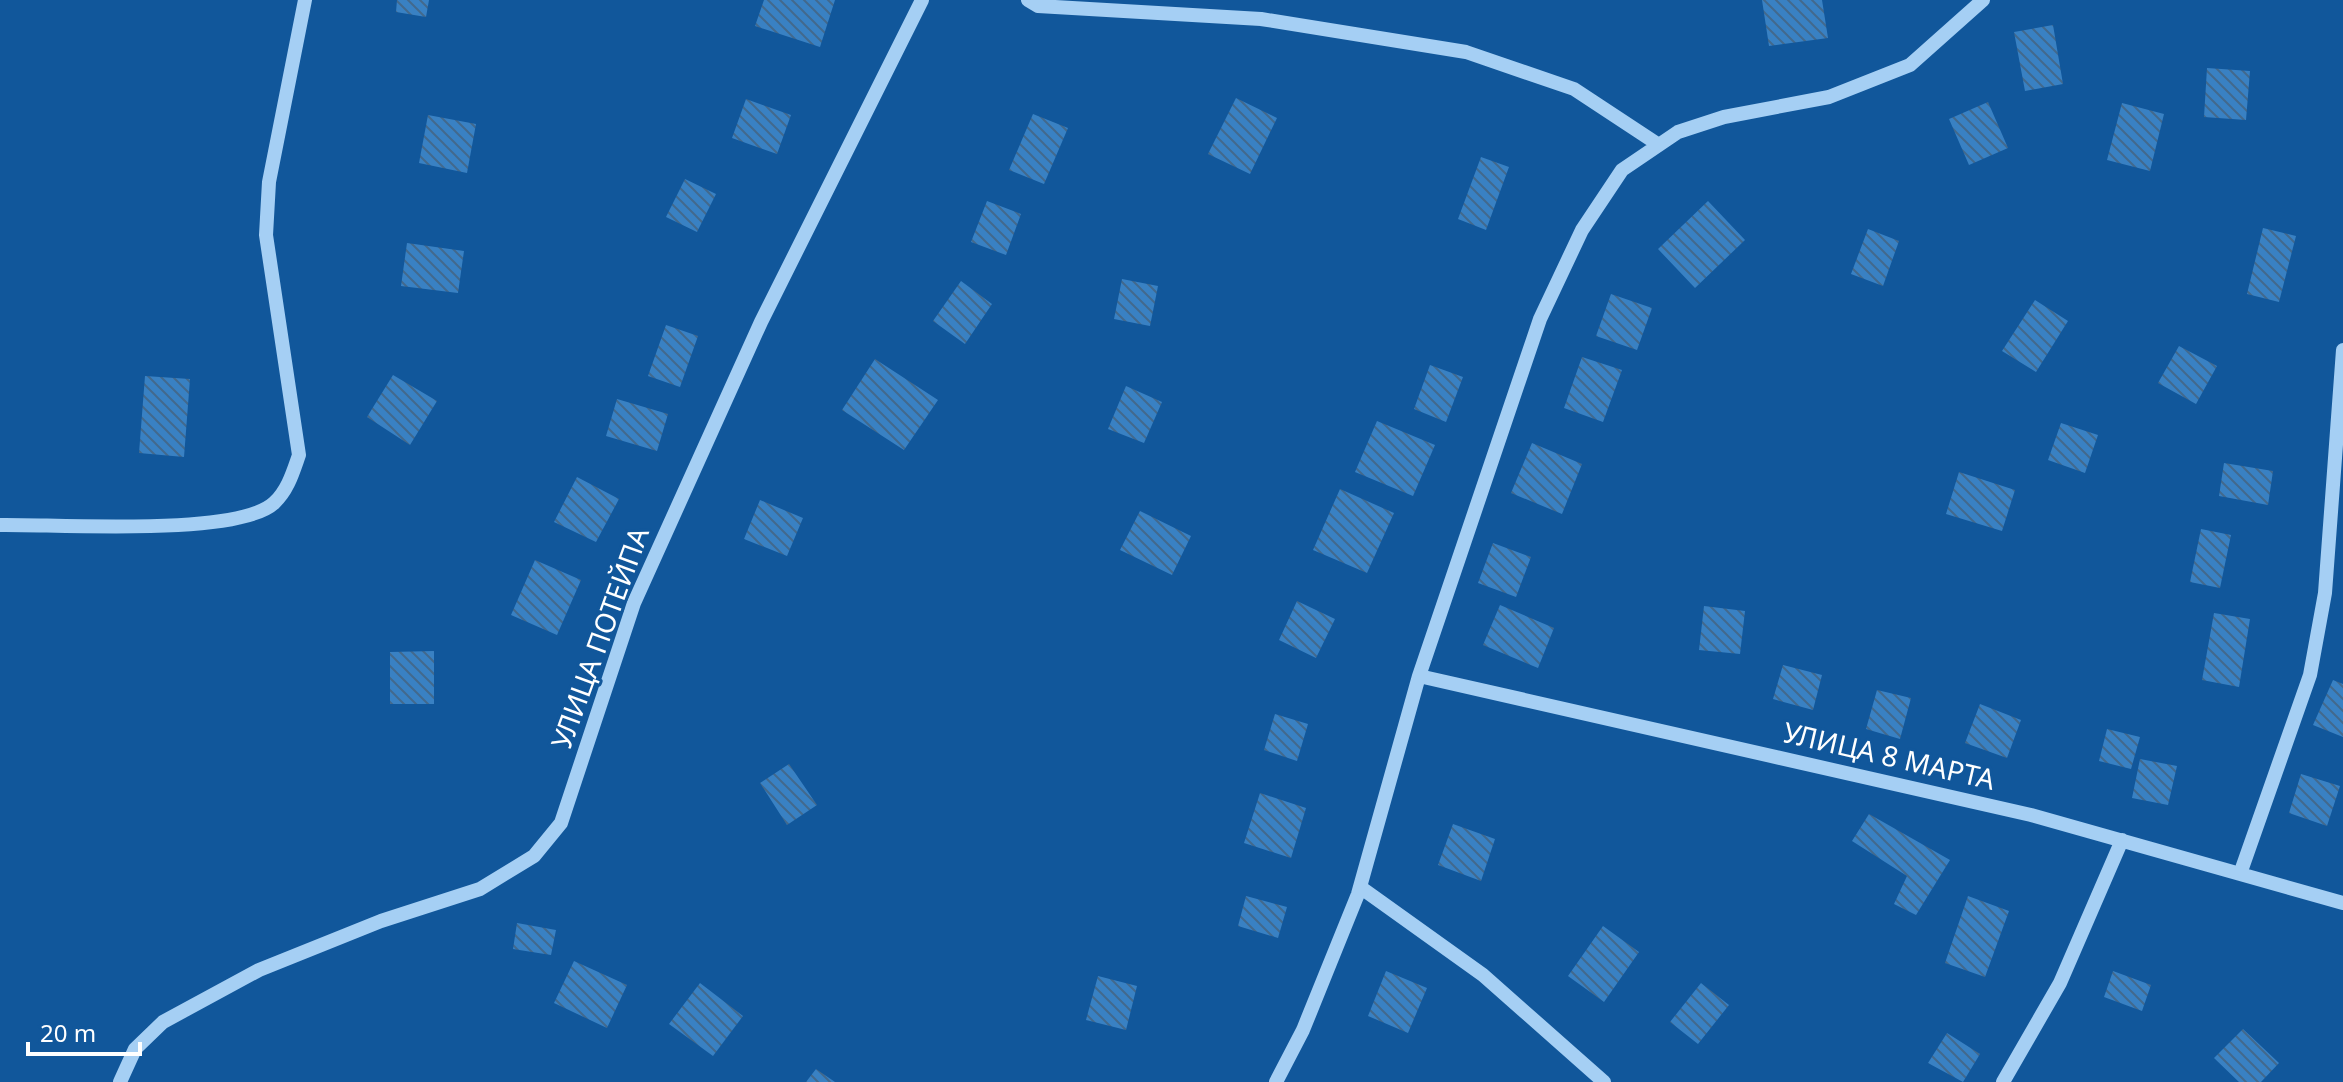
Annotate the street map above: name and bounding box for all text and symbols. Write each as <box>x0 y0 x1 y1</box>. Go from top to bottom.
street label: УЛИЦА ПОТЕЙПА <box>541 521 657 754</box>
street label: УЛИЦА 8 МАРТА <box>1780 712 1999 798</box>
scale bar <box>28 1006 140 1056</box>
text: 20 m <box>40 1016 96 1049</box>

